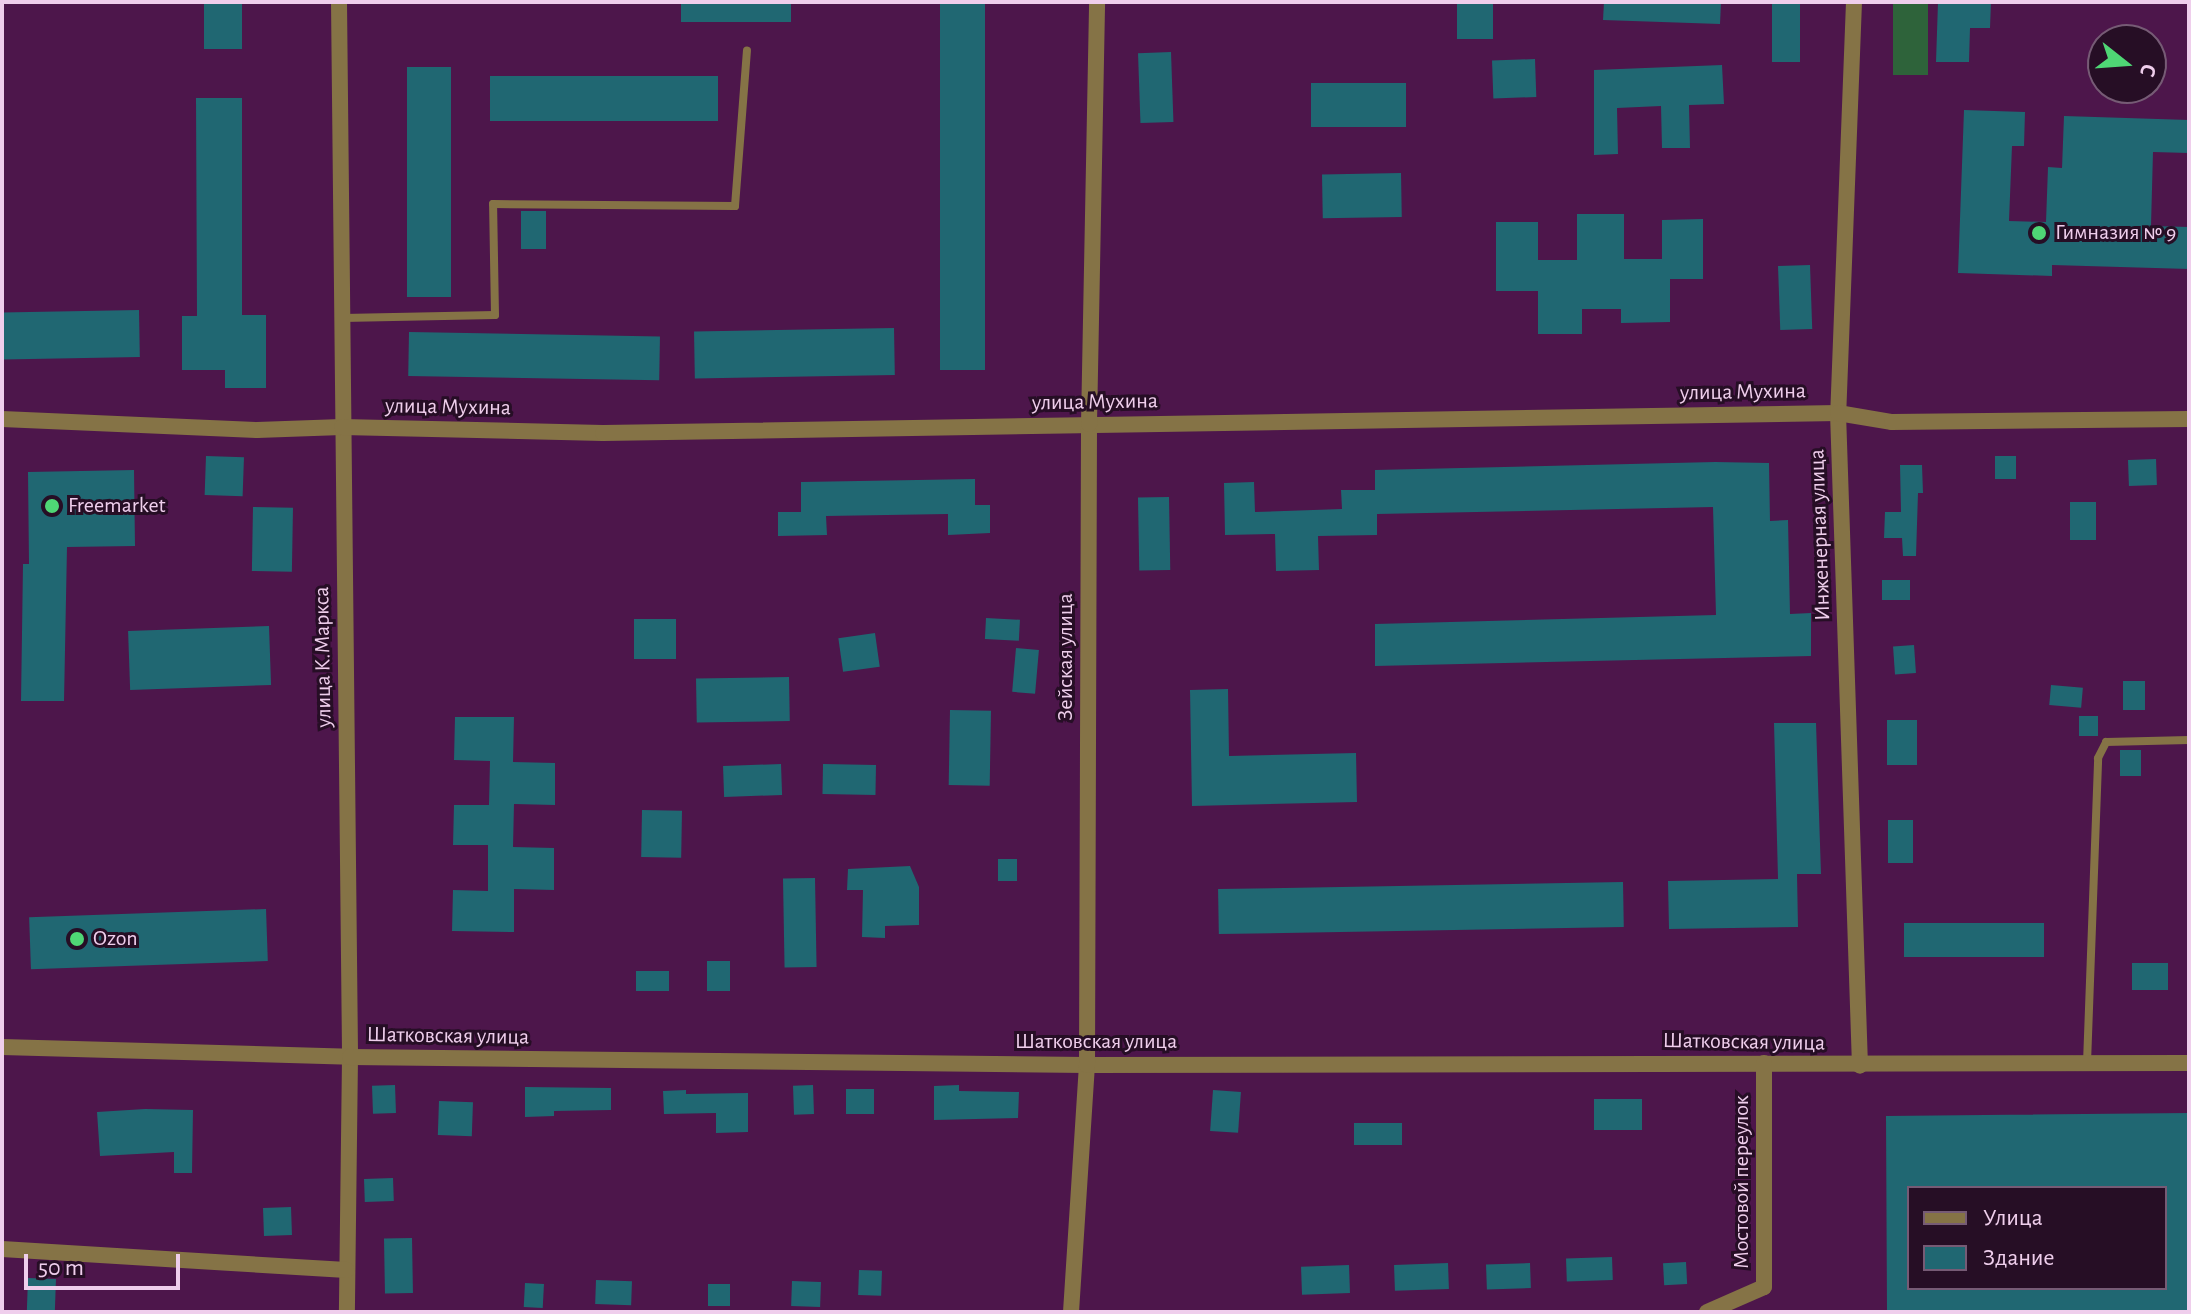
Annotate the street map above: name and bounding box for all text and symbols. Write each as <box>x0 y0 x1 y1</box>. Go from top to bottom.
north arrow <box>2087 24 2167 104</box>
text: С <box>2136 61 2160 79</box>
place label: Гимназия № 9 <box>2055 220 2176 246</box>
marker: Гимназия № 9 <box>2030 224 2048 242</box>
street label: улица Мухина <box>1680 378 1806 406</box>
street label: улица Мухина <box>1032 388 1158 416</box>
street label: улица Мухина <box>385 393 511 421</box>
street label: Инженерная улица <box>1804 449 1836 621</box>
place label: Freemarket <box>68 493 166 519</box>
marker: Freemarket <box>43 497 61 515</box>
street label: улица К.Маркса <box>309 586 337 728</box>
street label: Зейская улица <box>1053 593 1079 721</box>
place label: Ozon <box>93 926 138 952</box>
marker: Ozon <box>68 930 86 948</box>
street label: Шатковская улица <box>367 1021 529 1051</box>
street label: Шатковская улица <box>1663 1027 1825 1057</box>
street label: Шатковская улица <box>1015 1029 1177 1055</box>
street label: Мостовой переулок <box>1729 1095 1755 1269</box>
legend <box>1907 1186 2167 1290</box>
text: Улица <box>1983 1206 2043 1230</box>
scale bar <box>28 1238 184 1288</box>
text: Здание <box>1983 1246 2054 1270</box>
text: 50 m <box>38 1256 84 1280</box>

